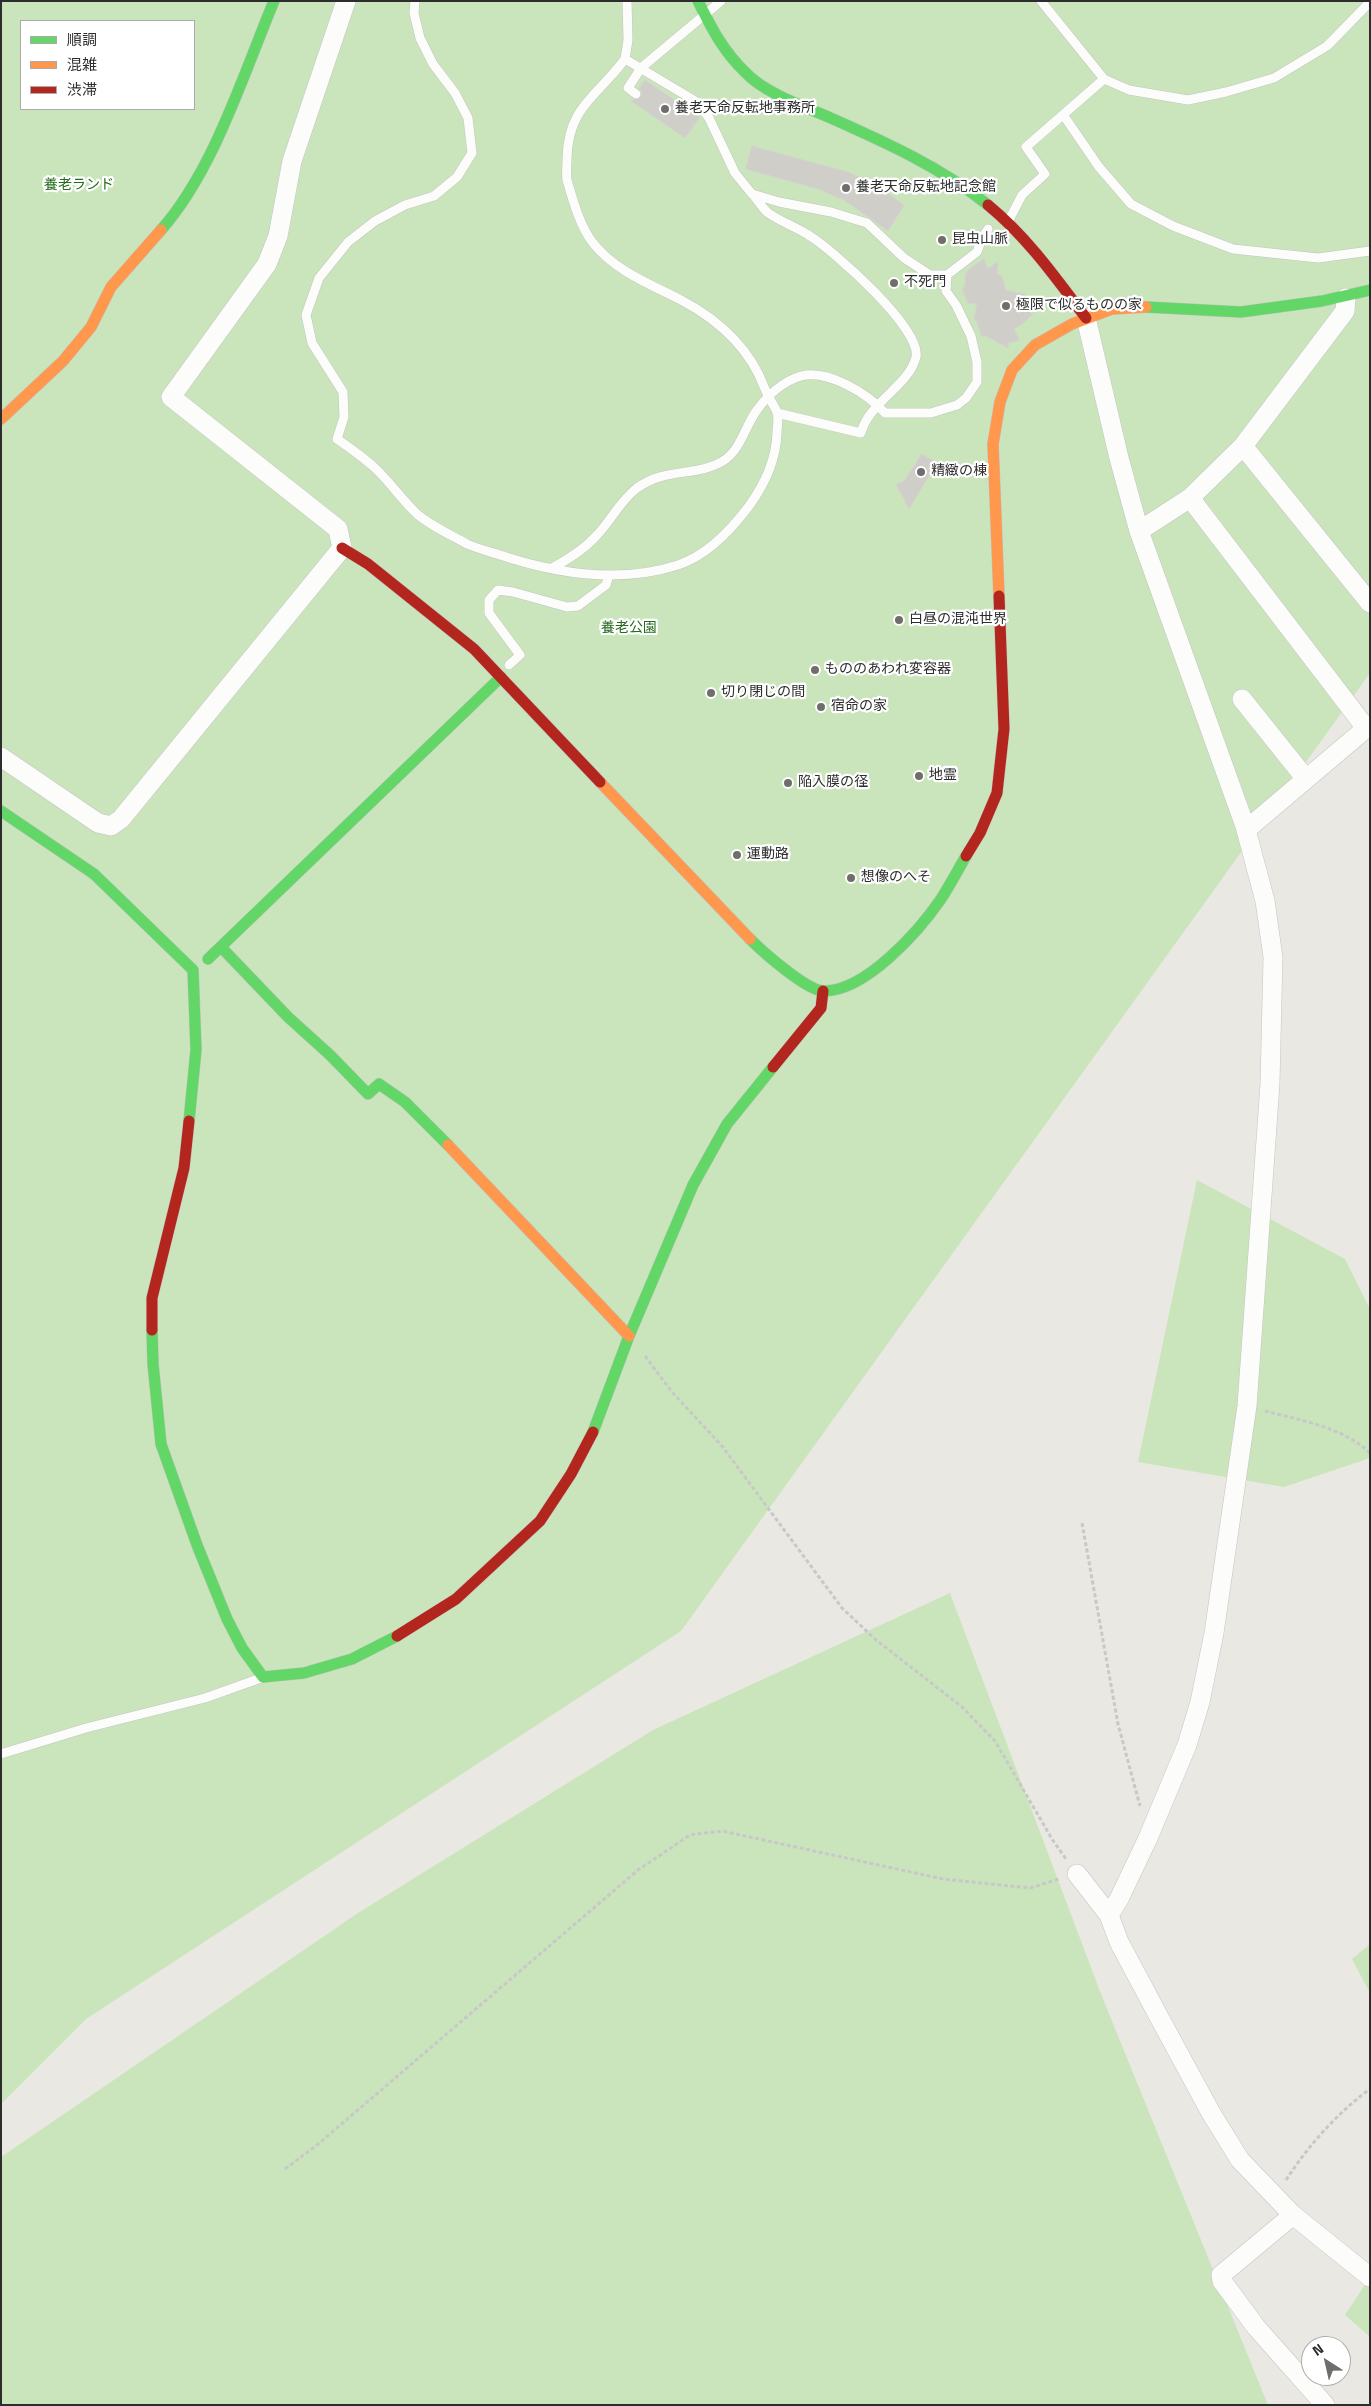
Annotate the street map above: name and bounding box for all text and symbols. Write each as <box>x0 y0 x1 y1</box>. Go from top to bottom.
legend <box>20 20 195 110</box>
text: 順調 <box>67 28 97 51</box>
text: 混雑 <box>67 53 97 76</box>
text: 渋滞 <box>67 78 97 101</box>
place label: 養老天命反転地事務所 <box>675 101 815 117</box>
marker: 養老天命反転地事務所 <box>659 103 671 115</box>
park label: 養老ランド <box>44 178 114 194</box>
place label: 養老天命反転地記念館 <box>856 180 996 196</box>
marker: 養老天命反転地記念館 <box>840 182 852 194</box>
place label: 昆虫山脈 <box>952 232 1008 248</box>
marker: 昆虫山脈 <box>936 234 948 246</box>
place label: 不死門 <box>904 275 946 291</box>
marker: 不死門 <box>888 277 900 289</box>
place label: 極限で似るものの家 <box>1016 298 1142 314</box>
marker: 極限で似るものの家 <box>1000 300 1012 312</box>
place label: 精緻の棟 <box>931 464 987 480</box>
marker: 精緻の棟 <box>915 466 927 478</box>
place label: 白昼の混沌世界 <box>909 612 1007 628</box>
marker: 白昼の混沌世界 <box>893 614 905 626</box>
park label: 養老公園 <box>601 621 657 637</box>
place label: もののあわれ変容器 <box>825 662 951 678</box>
marker: もののあわれ変容器 <box>809 664 821 676</box>
place label: 切り閉じの間 <box>721 685 805 701</box>
marker: 切り閉じの間 <box>705 687 717 699</box>
place label: 宿命の家 <box>831 699 887 715</box>
marker: 宿命の家 <box>815 701 827 713</box>
place label: 地霊 <box>929 768 957 784</box>
marker: 地霊 <box>913 770 925 782</box>
place label: 陥入膜の径 <box>798 775 868 791</box>
marker: 陥入膜の径 <box>782 777 794 789</box>
place label: 運動路 <box>747 847 789 863</box>
marker: 運動路 <box>731 849 743 861</box>
place label: 想像のへそ <box>861 870 931 886</box>
marker: 想像のへそ <box>845 872 857 884</box>
north arrow <box>1301 2336 1351 2386</box>
text: N <box>1308 2338 1328 2361</box>

